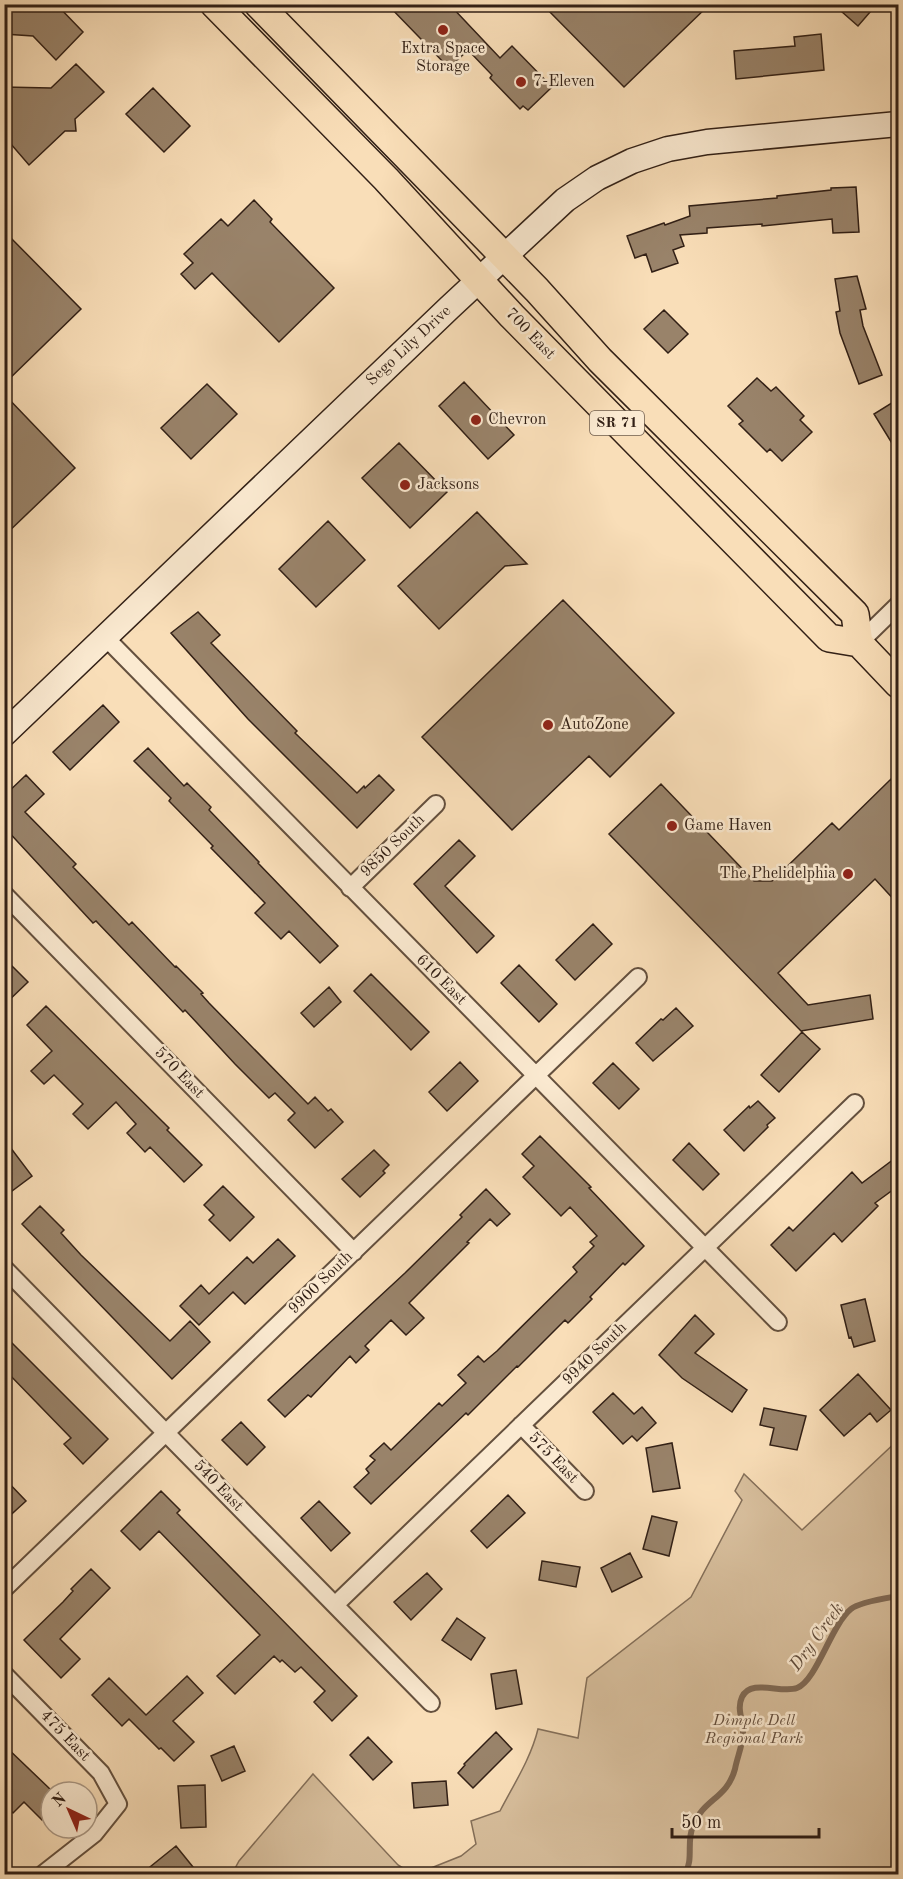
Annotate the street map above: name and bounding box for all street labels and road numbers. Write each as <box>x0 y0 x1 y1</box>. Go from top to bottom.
street label: Sego Lily Drive <box>364 303 454 389</box>
street label: 700 East <box>502 305 558 363</box>
road number: SR 71 <box>590 411 644 435</box>
street label: 9850 South <box>358 811 428 880</box>
street label: 610 East <box>413 952 469 1008</box>
street label: 570 East <box>151 1044 207 1102</box>
street label: 9900 South <box>286 1248 356 1317</box>
street label: 9940 South <box>560 1319 630 1388</box>
street label: 575 East <box>525 1429 581 1487</box>
street label: 540 East <box>190 1457 246 1515</box>
street label: 475 East <box>37 1707 93 1765</box>

